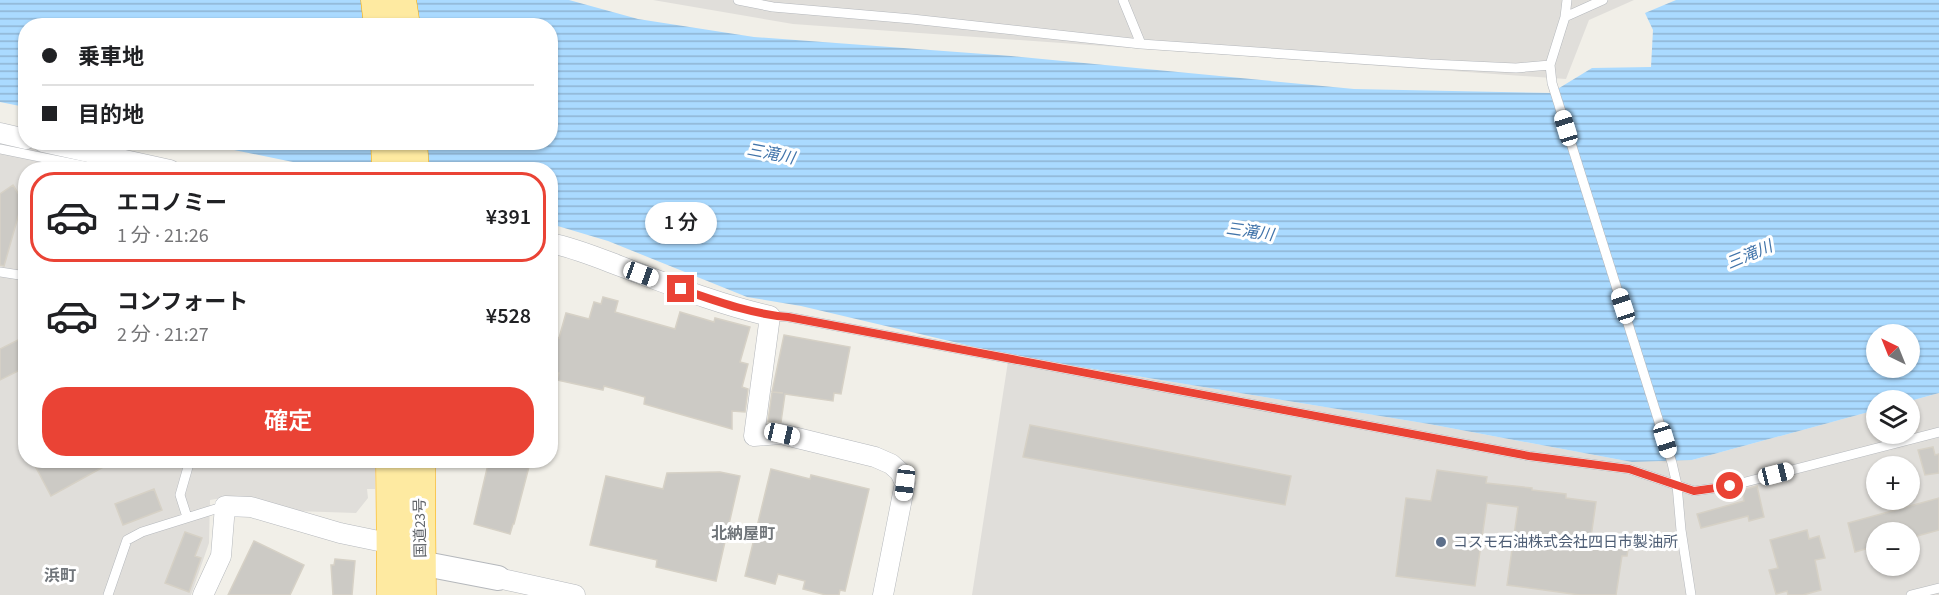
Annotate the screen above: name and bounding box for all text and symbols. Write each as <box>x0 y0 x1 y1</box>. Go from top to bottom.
text: 乗車地 <box>78 41 144 73</box>
text: 目的地 <box>78 99 144 131</box>
car <box>1552 108 1580 148</box>
water label: 三滝川 <box>745 139 798 170</box>
text: エコノミー <box>117 187 227 219</box>
icon: car <box>45 190 99 244</box>
text: ¥391 <box>486 201 531 233</box>
callout: 1 分 <box>645 202 717 244</box>
text: 1 分 <box>664 209 698 237</box>
water label: 三滝川 <box>1225 218 1277 247</box>
text: 1 分 · 21:26 <box>117 222 209 250</box>
water label: 三滝川 <box>1723 235 1778 274</box>
car <box>621 259 661 289</box>
route end <box>667 275 694 302</box>
text: コンフォート <box>117 286 248 318</box>
car <box>1609 286 1637 326</box>
icon: car <box>45 289 99 343</box>
text: ¥528 <box>486 300 531 332</box>
text: 2 分 · 21:27 <box>117 321 209 349</box>
north arrow <box>1866 324 1920 378</box>
map controls <box>1866 324 1920 576</box>
button: 確定 <box>42 387 534 456</box>
button: layers <box>1866 390 1920 444</box>
car <box>1651 420 1679 460</box>
car <box>762 421 802 447</box>
button: + <box>1866 456 1920 510</box>
car <box>1756 461 1796 487</box>
car <box>894 464 916 502</box>
route start <box>1716 472 1743 499</box>
street label: 国道23号 <box>409 498 432 558</box>
button: − <box>1866 522 1920 576</box>
district label: 北納屋町 <box>711 523 775 545</box>
place label: コスモ石油株式会社四日市製油所 <box>1453 532 1678 553</box>
marker: コスモ石油株式会社四日市製油所 <box>1434 535 1448 549</box>
district label: 浜町 <box>44 565 76 587</box>

